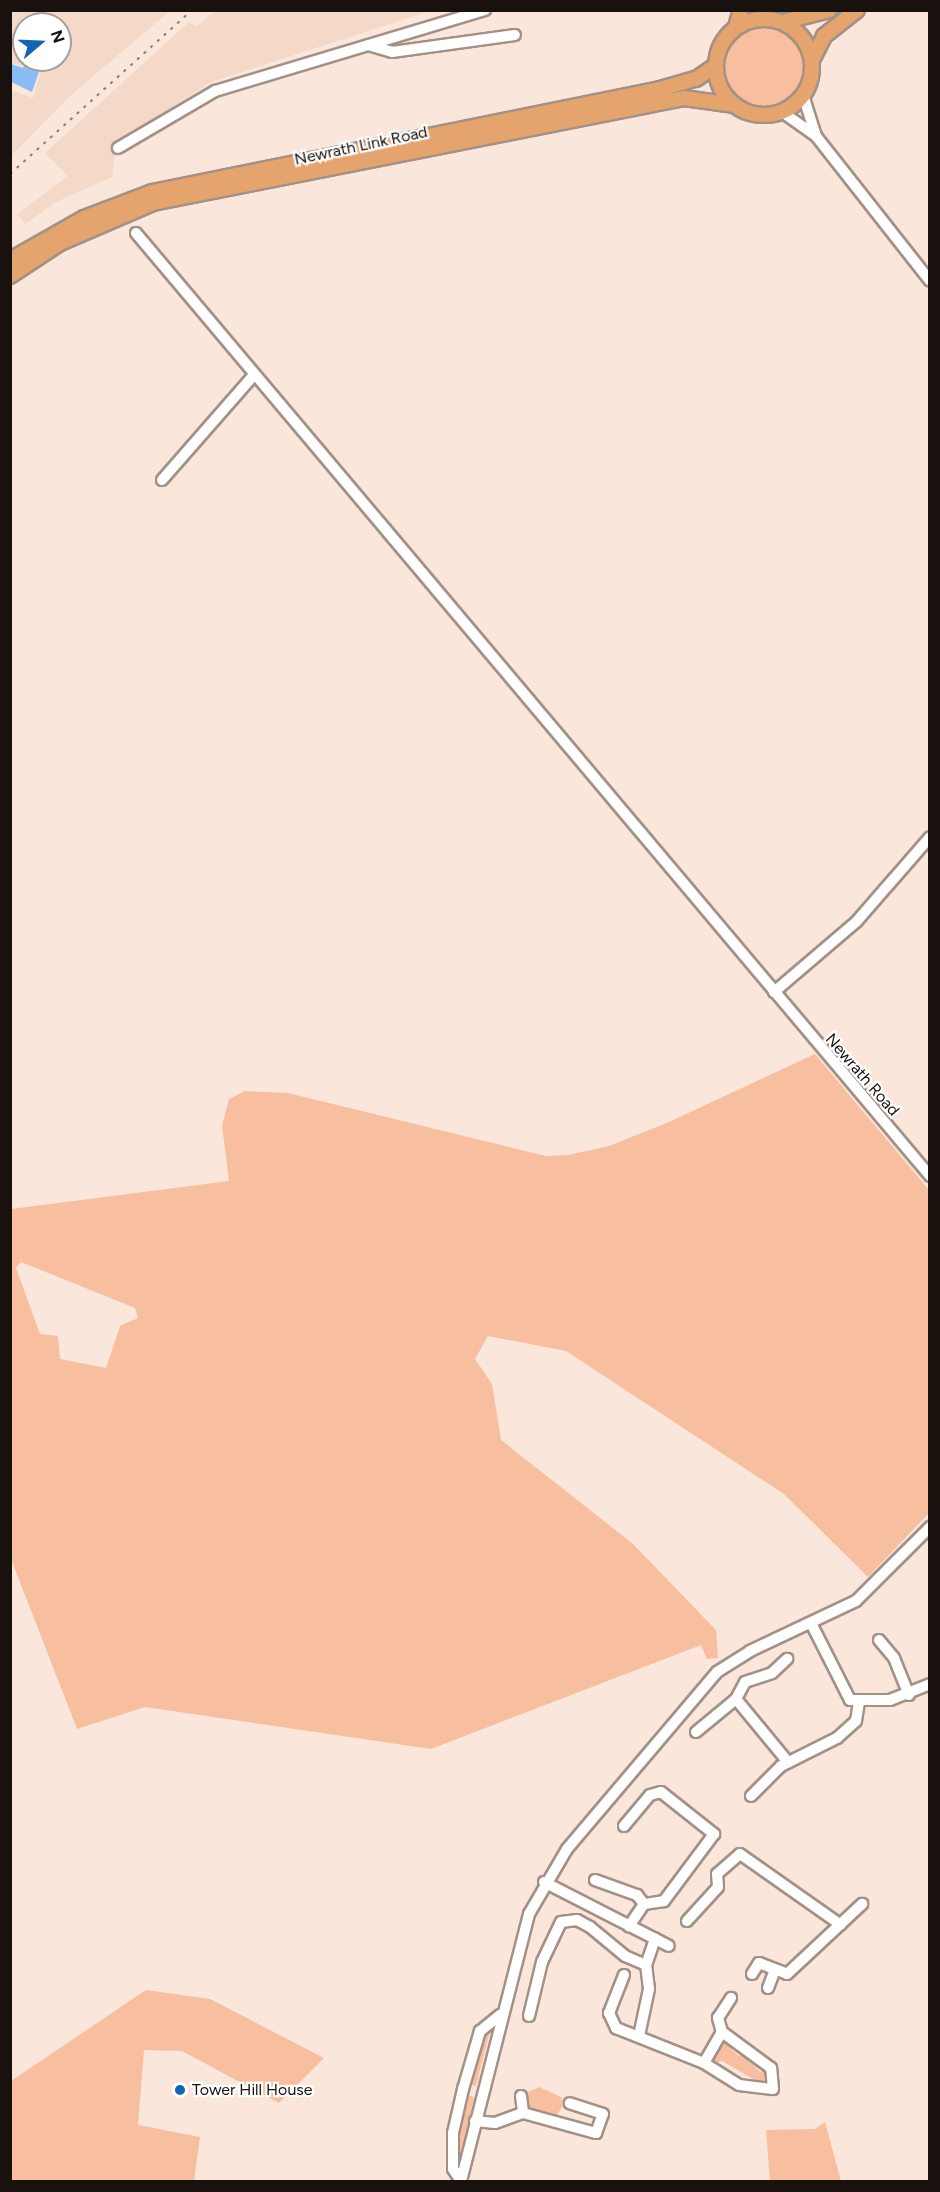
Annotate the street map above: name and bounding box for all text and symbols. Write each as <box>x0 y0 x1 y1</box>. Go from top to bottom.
north arrow <box>12 12 72 72</box>
text: N <box>47 28 69 46</box>
street label: Newrath Link Road <box>293 123 429 169</box>
street label: Newrath Road <box>821 1030 903 1120</box>
place label: Tower Hill House <box>192 2080 313 2100</box>
marker: Tower Hill House <box>173 2083 187 2097</box>

